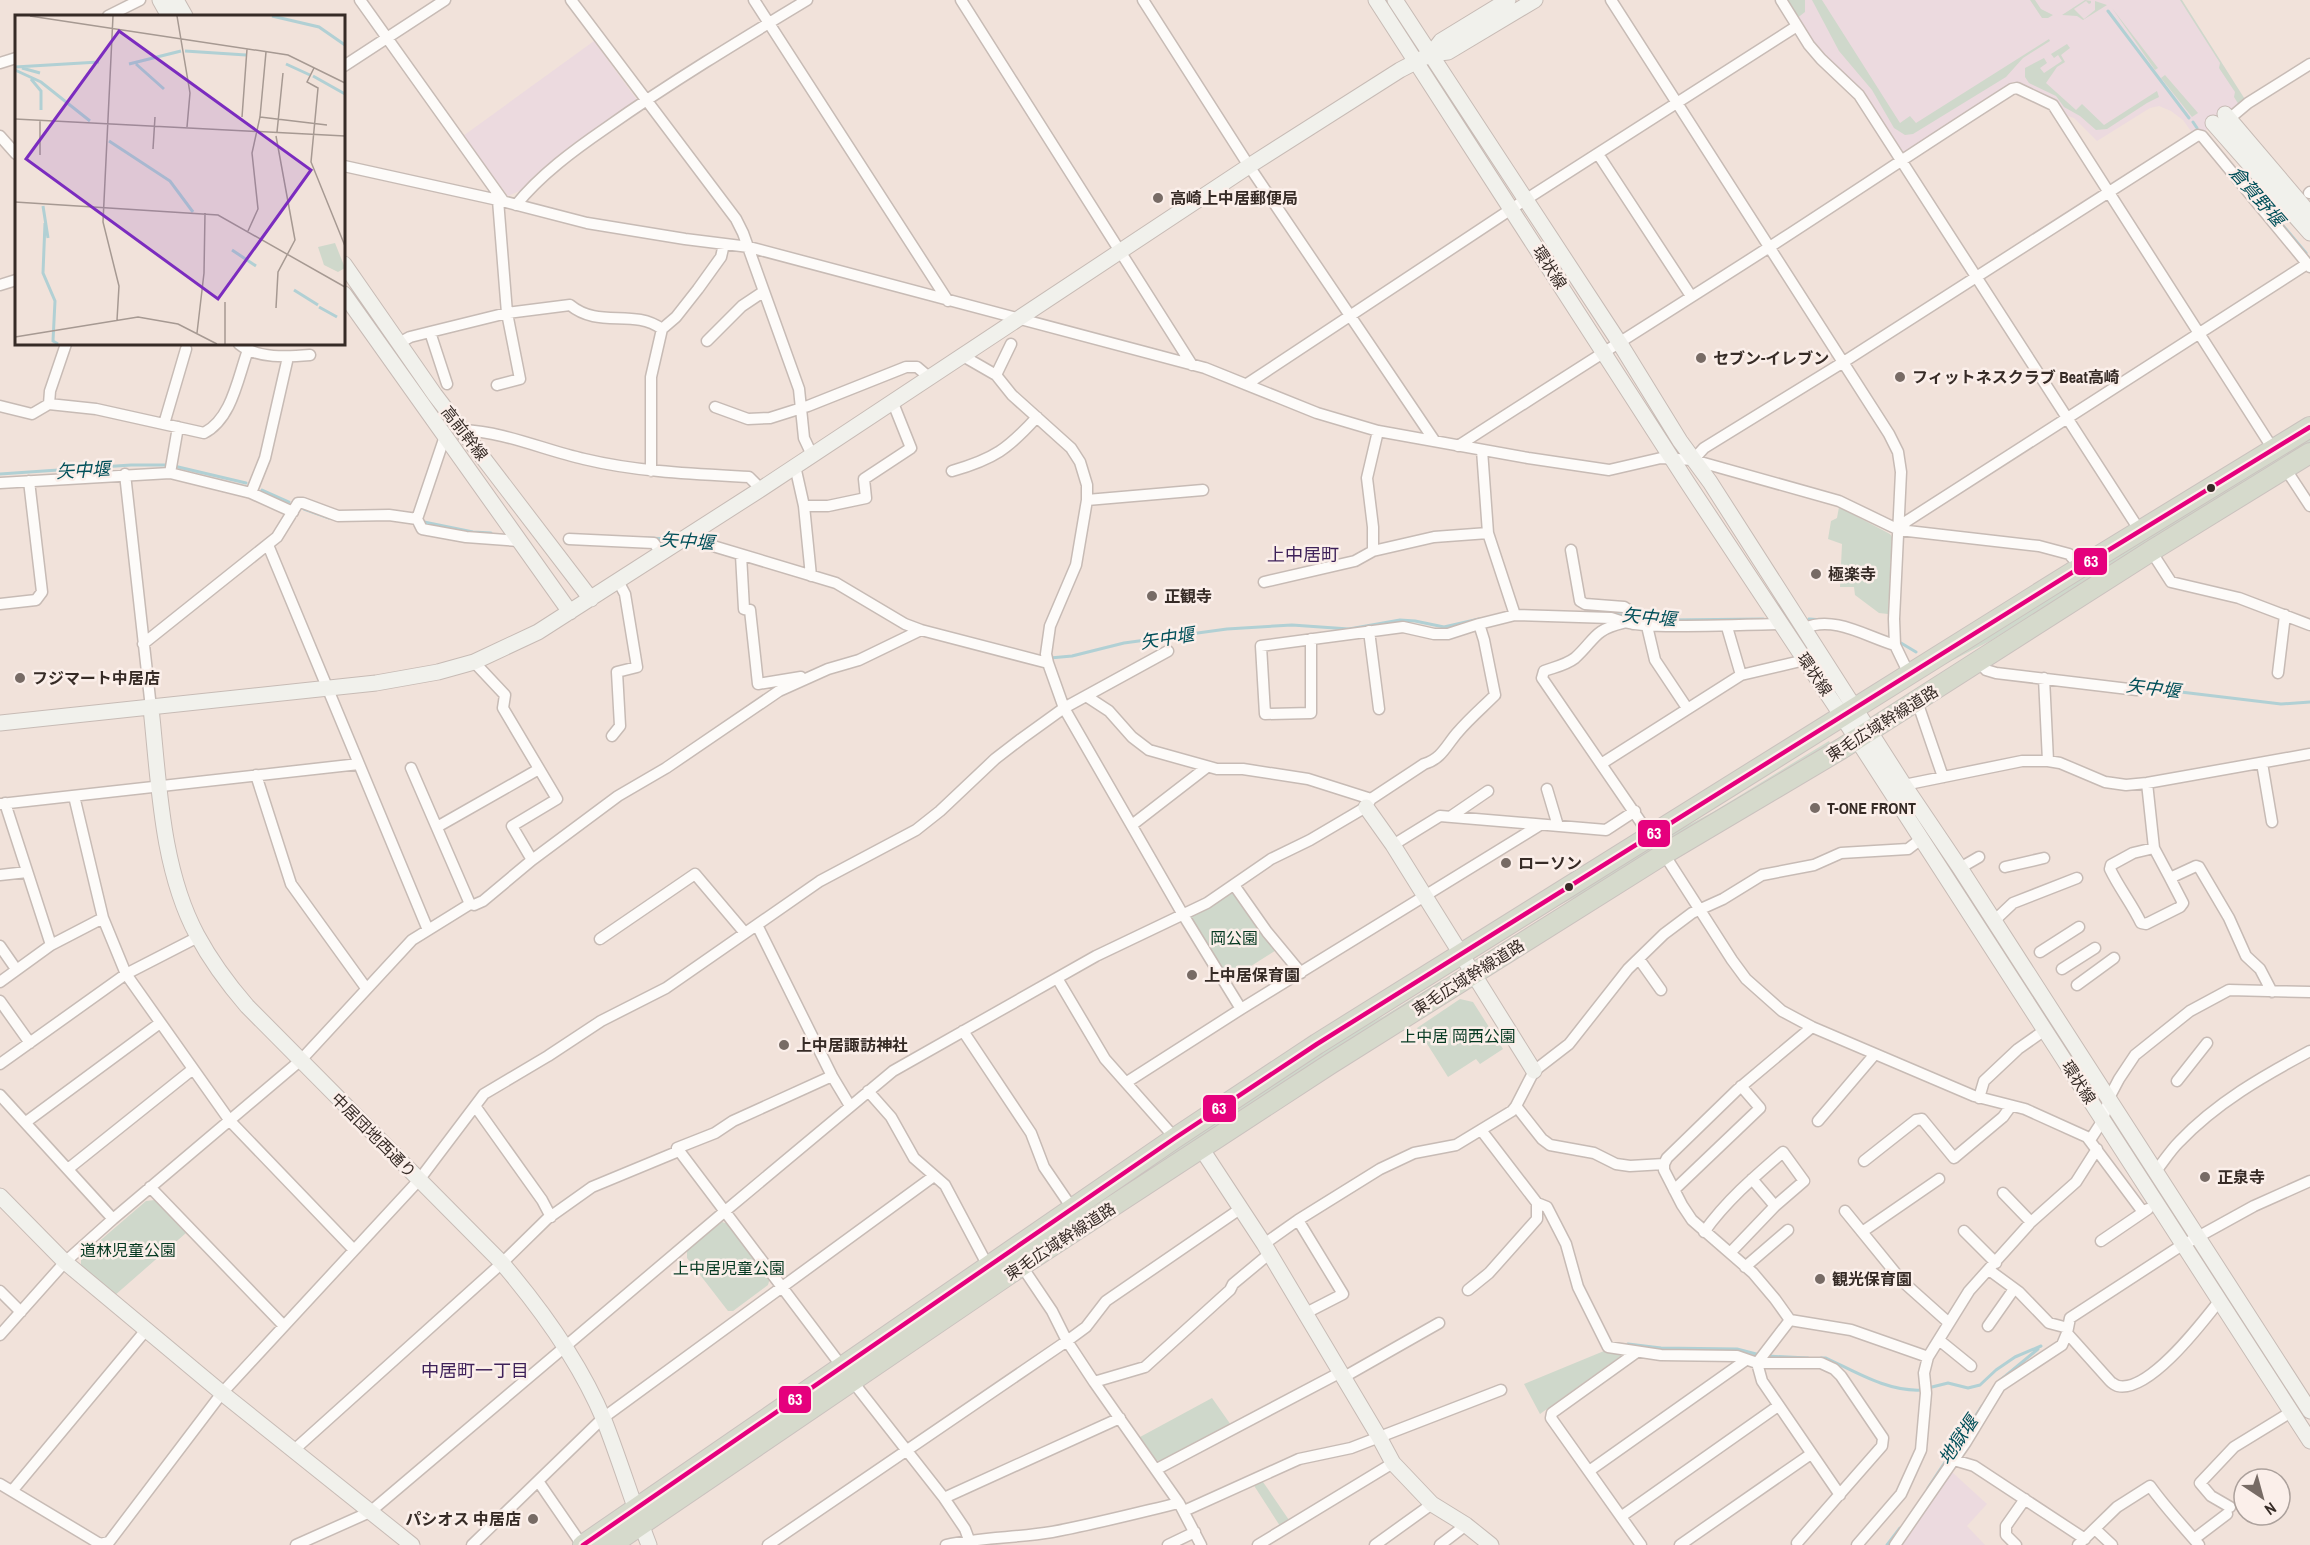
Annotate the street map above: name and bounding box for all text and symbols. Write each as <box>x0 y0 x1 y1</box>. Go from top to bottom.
inset map <box>15 15 345 345</box>
water label: 倉賀野堰 <box>2224 161 2292 234</box>
place label: 高崎上中居郵便局 <box>1170 187 1298 209</box>
marker: 高崎上中居郵便局 <box>1151 191 1165 205</box>
street label: 環状線 <box>1528 241 1572 293</box>
place label: セブン-イレブン <box>1713 347 1829 369</box>
marker: セブン-イレブン <box>1694 351 1708 365</box>
place label: フィットネスクラブ Beat高崎 <box>1912 366 2120 388</box>
marker: フィットネスクラブ Beat高崎 <box>1893 370 1907 384</box>
street label: 高前幹線 <box>437 401 493 465</box>
water label: 矢中堰 <box>55 456 114 484</box>
unlabelled marker <box>2205 482 2217 494</box>
water label: 矢中堰 <box>659 527 718 556</box>
district label: 上中居町 <box>1267 542 1339 567</box>
line badge: 63 <box>2073 547 2108 576</box>
text: 63 <box>2084 550 2098 572</box>
place label: 極楽寺 <box>1828 563 1876 585</box>
marker: 極楽寺 <box>1809 567 1823 581</box>
place label: 正観寺 <box>1164 585 1212 607</box>
marker: 正観寺 <box>1145 589 1159 603</box>
water label: 矢中堰 <box>1621 602 1680 632</box>
water label: 矢中堰 <box>1138 621 1199 655</box>
street label: 環状線 <box>1792 648 1838 700</box>
place label: フジマート中居店 <box>32 667 160 689</box>
marker: フジマート中居店 <box>13 671 27 685</box>
water label: 矢中堰 <box>2125 672 2184 704</box>
street label: 東毛広域幹線道路 <box>1822 680 1942 766</box>
place label: T-ONE FRONT <box>1827 797 1916 819</box>
marker: T-ONE FRONT <box>1808 801 1822 815</box>
line badge: 63 <box>1637 819 1671 848</box>
text: 63 <box>1647 822 1661 844</box>
place label: ローソン <box>1518 852 1582 874</box>
marker: ローソン <box>1499 856 1513 870</box>
unlabelled marker <box>1563 881 1575 893</box>
park label: 岡公園 <box>1210 927 1258 949</box>
street label: 東毛広域幹線道路 <box>1408 934 1528 1020</box>
place label: 上中居保育園 <box>1204 964 1300 986</box>
marker: 上中居保育園 <box>1185 968 1199 982</box>
park label: 上中居 岡西公園 <box>1400 1025 1516 1047</box>
place label: 上中居諏訪神社 <box>796 1034 908 1056</box>
marker: 上中居諏訪神社 <box>777 1038 791 1052</box>
street label: 環状線 <box>2057 1056 2101 1108</box>
street label: 中居団地西通り <box>327 1088 421 1182</box>
line badge: 63 <box>1202 1094 1237 1123</box>
text: 63 <box>1212 1097 1226 1119</box>
place label: 正泉寺 <box>2217 1166 2265 1188</box>
marker: 正泉寺 <box>2198 1170 2212 1184</box>
street label: 東毛広域幹線道路 <box>1000 1197 1120 1285</box>
park label: 道林児童公園 <box>80 1239 176 1261</box>
park label: 上中居児童公園 <box>673 1257 785 1279</box>
place label: 観光保育園 <box>1832 1268 1912 1290</box>
marker: 観光保育園 <box>1813 1272 1827 1286</box>
district label: 中居町一丁目 <box>421 1358 529 1383</box>
line badge: 63 <box>778 1385 812 1414</box>
text: 63 <box>788 1388 802 1410</box>
water label: 地獄堰 <box>1933 1408 1985 1469</box>
north arrow <box>2232 1467 2292 1527</box>
text: N <box>2261 1497 2281 1521</box>
place label: パシオス 中居店 <box>405 1508 521 1530</box>
marker: パシオス 中居店 <box>526 1512 540 1526</box>

